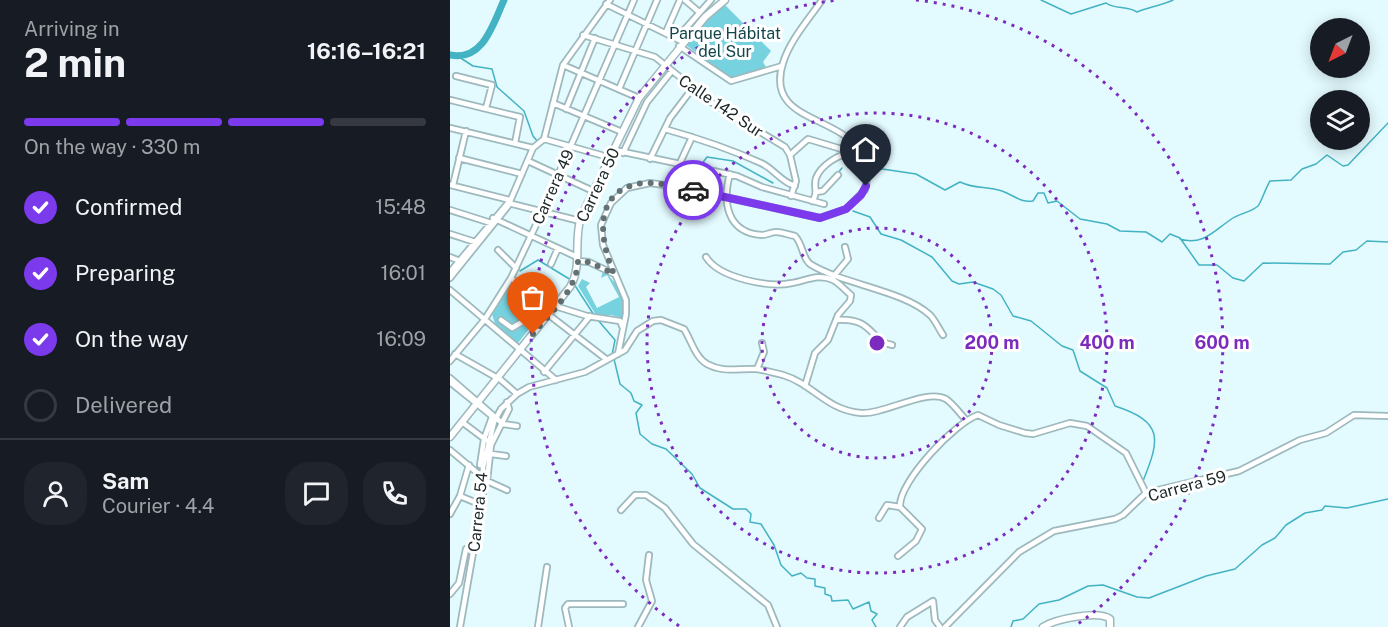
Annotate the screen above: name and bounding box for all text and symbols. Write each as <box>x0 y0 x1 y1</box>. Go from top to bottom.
text: Arriving in <box>24 17 119 41</box>
north arrow <box>1310 18 1370 78</box>
map controls <box>1310 18 1370 150</box>
park label: Parque Hábitat del Sur <box>669 24 781 61</box>
text: 16:16–16:21 <box>307 38 426 64</box>
text: 2 min <box>24 40 126 86</box>
street label: Calle 142 Sur <box>675 71 767 141</box>
button: layers <box>1310 90 1370 150</box>
pin <box>840 124 891 186</box>
icon: home <box>849 133 882 166</box>
text: On the way · 330 m <box>24 135 200 159</box>
street label: Carrera 50 <box>572 145 624 225</box>
street label: Carrera 49 <box>528 147 578 227</box>
courier <box>663 160 723 220</box>
icon: car <box>677 174 710 207</box>
icon: check <box>24 191 57 224</box>
text: Confirmed <box>75 194 182 220</box>
text: 15:48 <box>375 195 426 219</box>
icon: check <box>24 257 57 290</box>
text: Preparing <box>75 260 176 286</box>
text: 16:01 <box>381 261 426 285</box>
pin <box>507 272 558 334</box>
icon: bag <box>516 281 549 314</box>
icon: check <box>24 323 57 356</box>
text: On the way <box>75 326 188 352</box>
text: 16:09 <box>376 327 426 351</box>
text: 200 m <box>965 332 1019 353</box>
text: 400 m <box>1079 332 1135 353</box>
text: 600 m <box>1194 332 1250 353</box>
centre of rings <box>867 333 887 353</box>
text: Delivered <box>75 392 172 418</box>
button: person <box>24 462 87 525</box>
button: chat <box>285 462 348 525</box>
button: phone <box>363 462 426 525</box>
street label: Carrera 59 <box>1146 466 1228 506</box>
text: Sam <box>102 468 149 494</box>
street label: Carrera 54 <box>464 471 492 553</box>
text: Courier · 4.4 <box>102 494 214 518</box>

